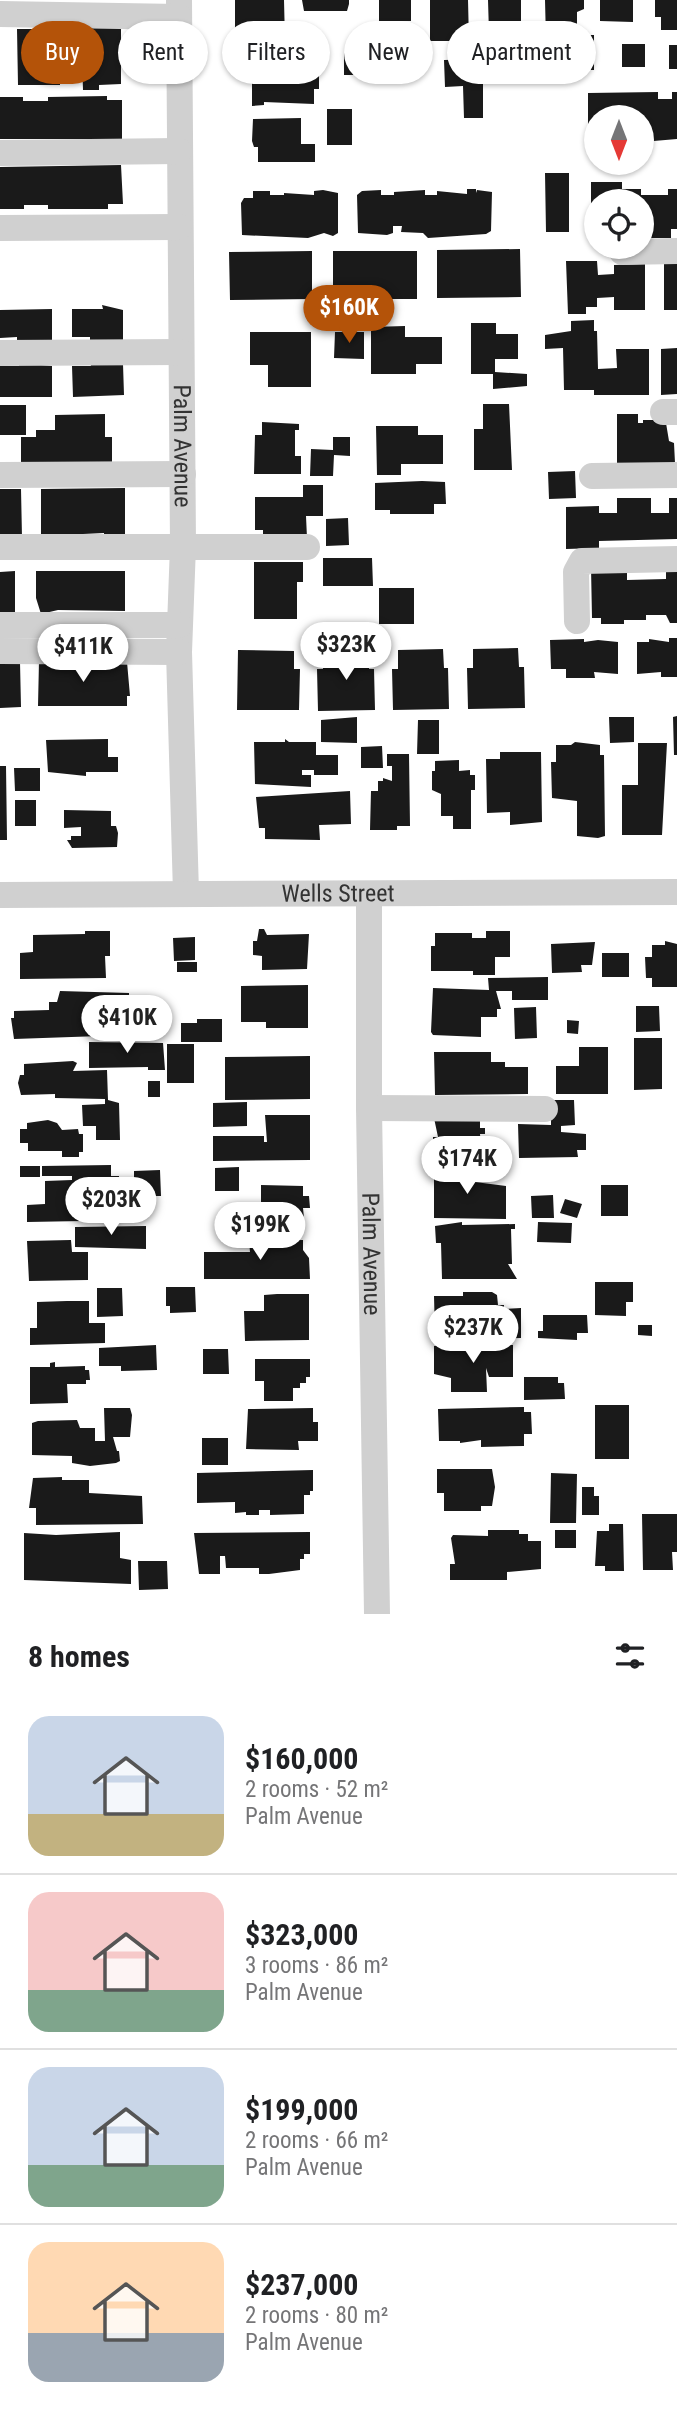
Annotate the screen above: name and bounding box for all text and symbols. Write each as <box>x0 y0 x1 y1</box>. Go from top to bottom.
chip: Buy <box>21 21 104 84</box>
chip: Rent <box>118 21 208 84</box>
chip: Filters <box>222 21 330 84</box>
chip: New <box>344 21 433 84</box>
chip: Apartment <box>447 21 596 84</box>
north arrow <box>584 105 654 175</box>
map controls <box>584 105 654 259</box>
button: locate <box>584 189 654 259</box>
pin: $160K <box>300 286 398 345</box>
text: $160K <box>319 294 379 321</box>
street label: Palm Avenue <box>168 384 197 508</box>
pin: $323K <box>297 622 395 682</box>
pin: $411K <box>34 624 132 684</box>
text: $323K <box>316 631 376 658</box>
text: $411K <box>53 633 113 660</box>
street label: Wells Street <box>281 879 395 908</box>
pin: $410K <box>78 996 176 1055</box>
text: $410K <box>97 1004 157 1031</box>
pin: $174K <box>418 1136 516 1196</box>
text: $174K <box>437 1145 497 1172</box>
pin: $203K <box>62 1178 160 1237</box>
text: $203K <box>81 1186 141 1213</box>
street label: Palm Avenue <box>356 1192 386 1316</box>
pin: $199K <box>211 1202 309 1262</box>
text: $199K <box>230 1211 290 1238</box>
pin: $237K <box>424 1306 522 1365</box>
text: $237K <box>443 1314 503 1341</box>
icon: filters <box>611 1637 649 1675</box>
text: 8 homes <box>28 1639 130 1674</box>
text: $160,000 <box>245 1741 358 1776</box>
icon: home <box>84 1744 168 1828</box>
text: 2 rooms · 52 m² <box>245 1776 388 1803</box>
text: Palm Avenue <box>245 1803 363 1830</box>
text: $323,000 <box>245 1917 358 1952</box>
icon: home <box>84 1920 168 2004</box>
text: 3 rooms · 86 m² <box>245 1952 388 1979</box>
text: Palm Avenue <box>245 1979 363 2006</box>
text: $199,000 <box>245 2092 358 2127</box>
icon: home <box>84 2095 168 2179</box>
text: 2 rooms · 66 m² <box>245 2127 388 2154</box>
text: Palm Avenue <box>245 2154 363 2181</box>
text: $237,000 <box>245 2267 358 2302</box>
icon: home <box>84 2270 168 2354</box>
text: 2 rooms · 80 m² <box>245 2302 388 2329</box>
text: Palm Avenue <box>245 2329 363 2356</box>

